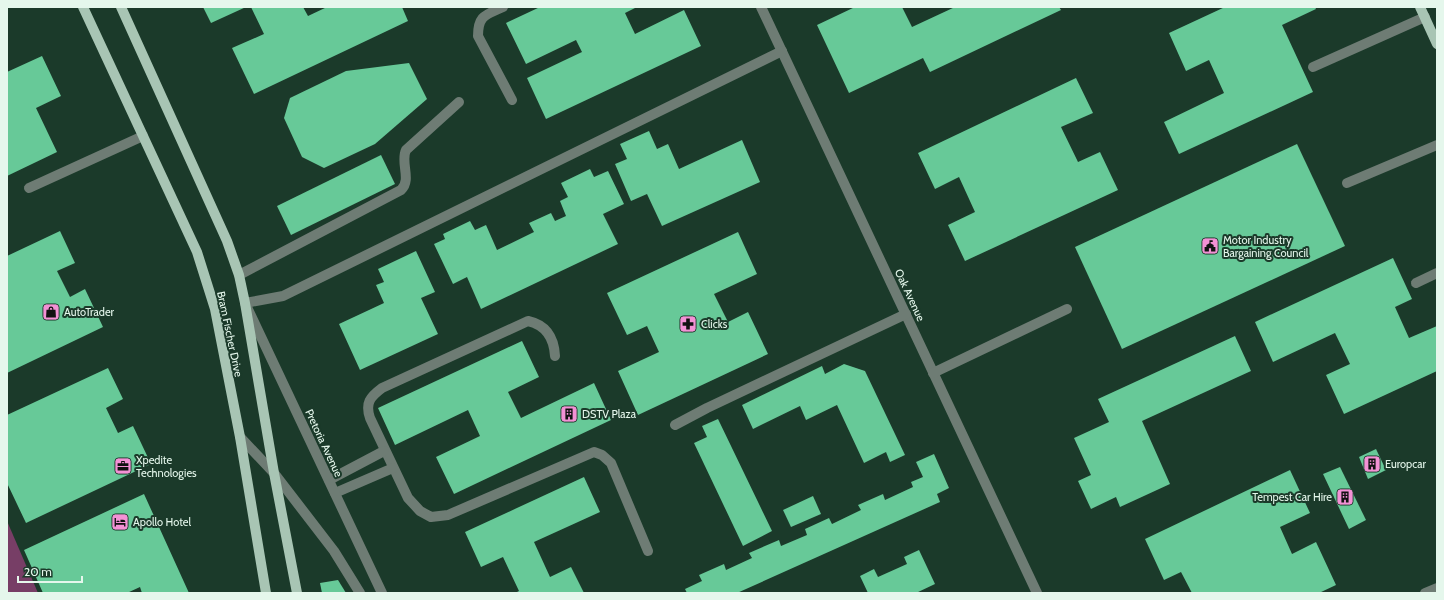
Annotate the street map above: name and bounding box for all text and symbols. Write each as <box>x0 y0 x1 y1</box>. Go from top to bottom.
place label: Motor Industry Bargaining Council <box>1223 233 1309 260</box>
public building icon: Motor Industry Bargaining Council <box>1200 236 1220 256</box>
street label: Oak Avenue <box>892 267 928 324</box>
street label: Bram Fischer Drive <box>214 290 246 378</box>
shop icon: AutoTrader <box>41 302 61 322</box>
place label: AutoTrader <box>64 305 115 319</box>
pharmacy icon: Clicks <box>678 314 698 334</box>
place label: Clicks <box>701 317 728 331</box>
building icon: DSTV Plaza <box>559 404 579 424</box>
street label: Pretoria Avenue <box>302 407 346 480</box>
place label: DSTV Plaza <box>582 407 637 421</box>
place label: Xpedite Technologies <box>136 453 197 480</box>
building icon: Europcar <box>1362 454 1382 474</box>
office icon: Xpedite Technologies <box>113 456 133 476</box>
place label: Europcar <box>1385 457 1426 471</box>
building icon: Tempest Car Hire <box>1335 487 1355 507</box>
place label: Tempest Car Hire <box>1252 490 1332 504</box>
hotel icon: Apollo Hotel <box>110 512 130 532</box>
place label: Apollo Hotel <box>133 515 191 529</box>
scale bar <box>18 558 82 584</box>
text: 20 m <box>24 564 52 579</box>

